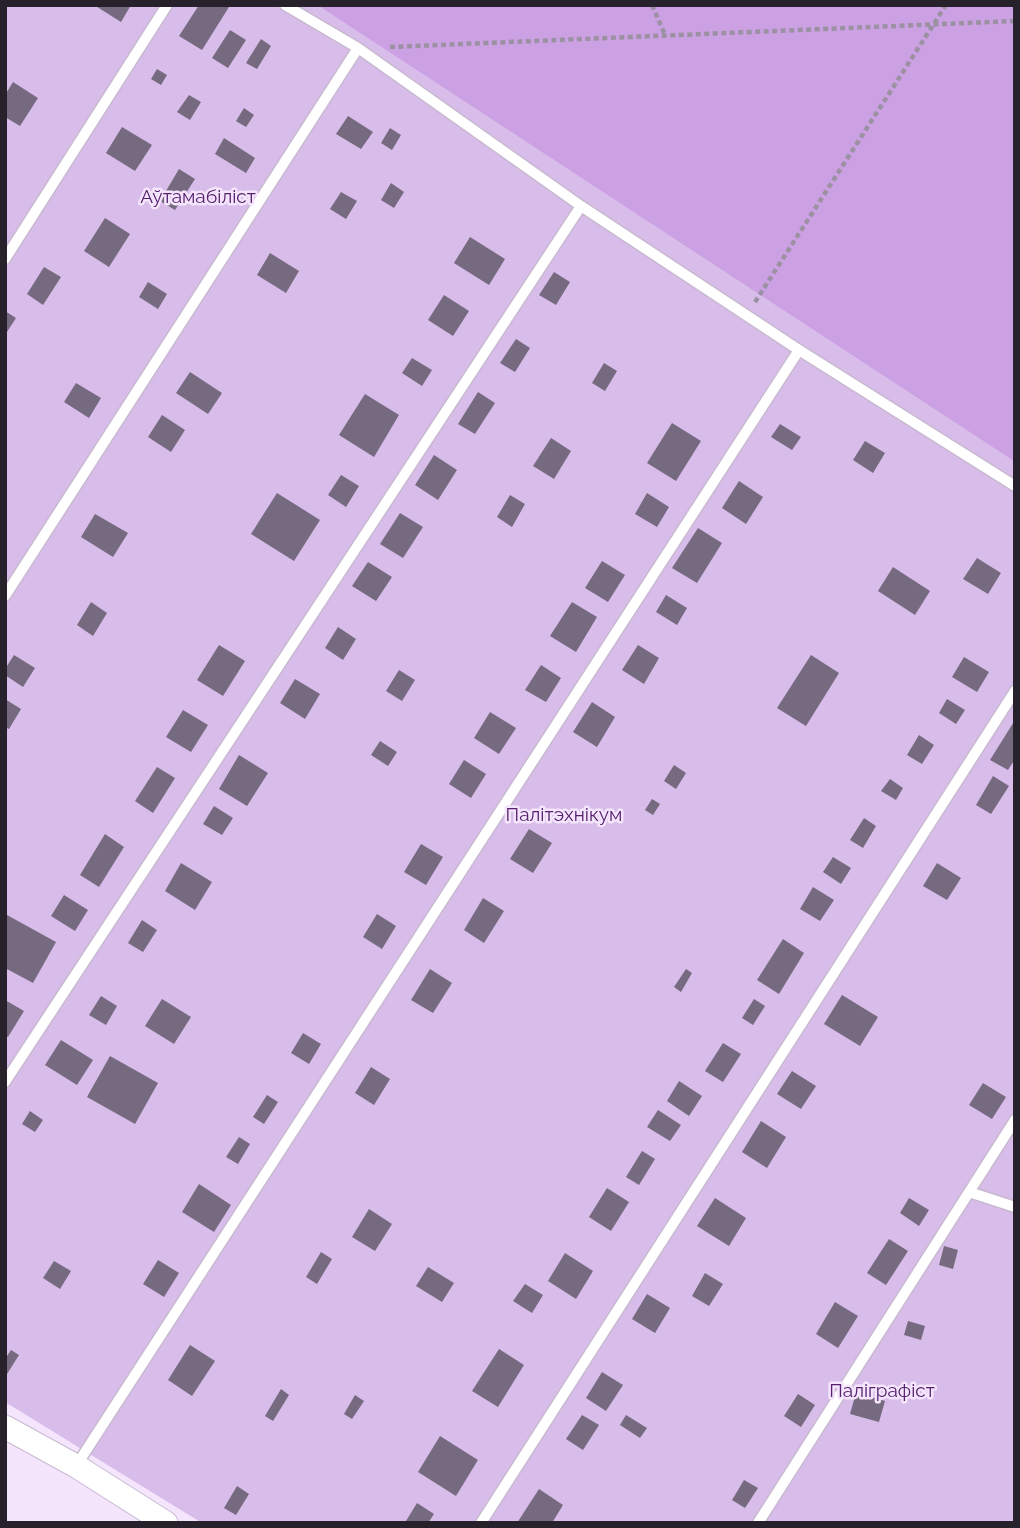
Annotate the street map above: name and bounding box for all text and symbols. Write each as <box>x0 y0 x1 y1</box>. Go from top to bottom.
park label: Аўтамабіліст <box>140 186 256 208</box>
park label: Палітэхнікум <box>506 804 622 826</box>
park label: Паліграфіст <box>829 1380 935 1402</box>

